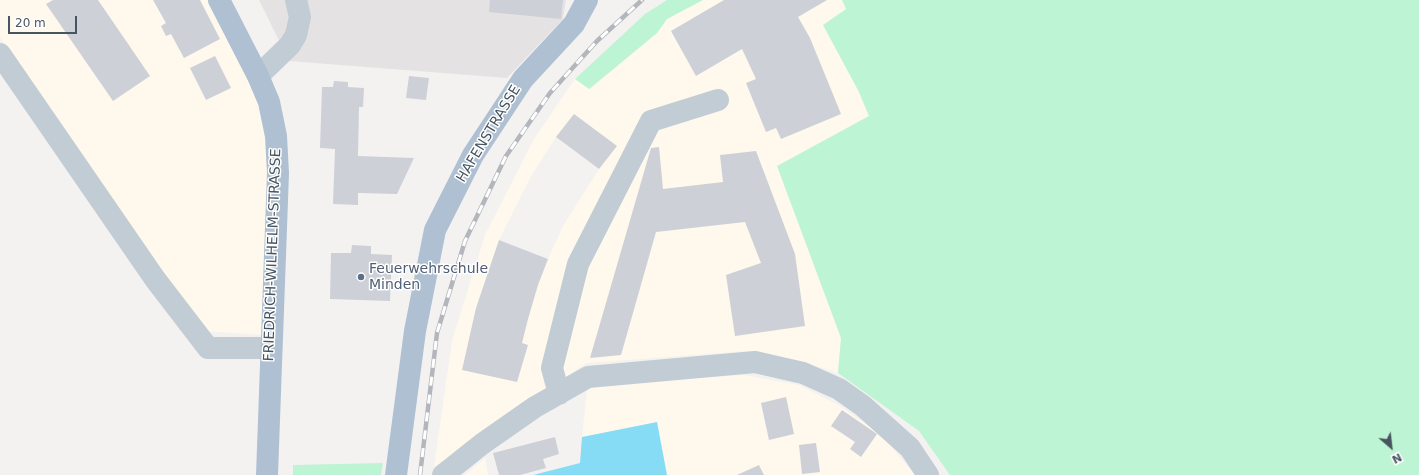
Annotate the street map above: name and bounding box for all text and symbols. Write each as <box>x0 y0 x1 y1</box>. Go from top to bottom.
scale bar <box>10 8 79 34</box>
text: 20 m <box>15 16 46 30</box>
street label: HAFENSTRASSE <box>453 82 525 186</box>
street label: FRIEDRICH-WILHELM-STRASSE <box>261 148 285 362</box>
place label: Feuerwehrschule Minden <box>369 261 488 294</box>
marker: Feuerwehrschule Minden <box>356 272 366 282</box>
north arrow <box>1371 427 1411 467</box>
text: N <box>1390 450 1404 466</box>

